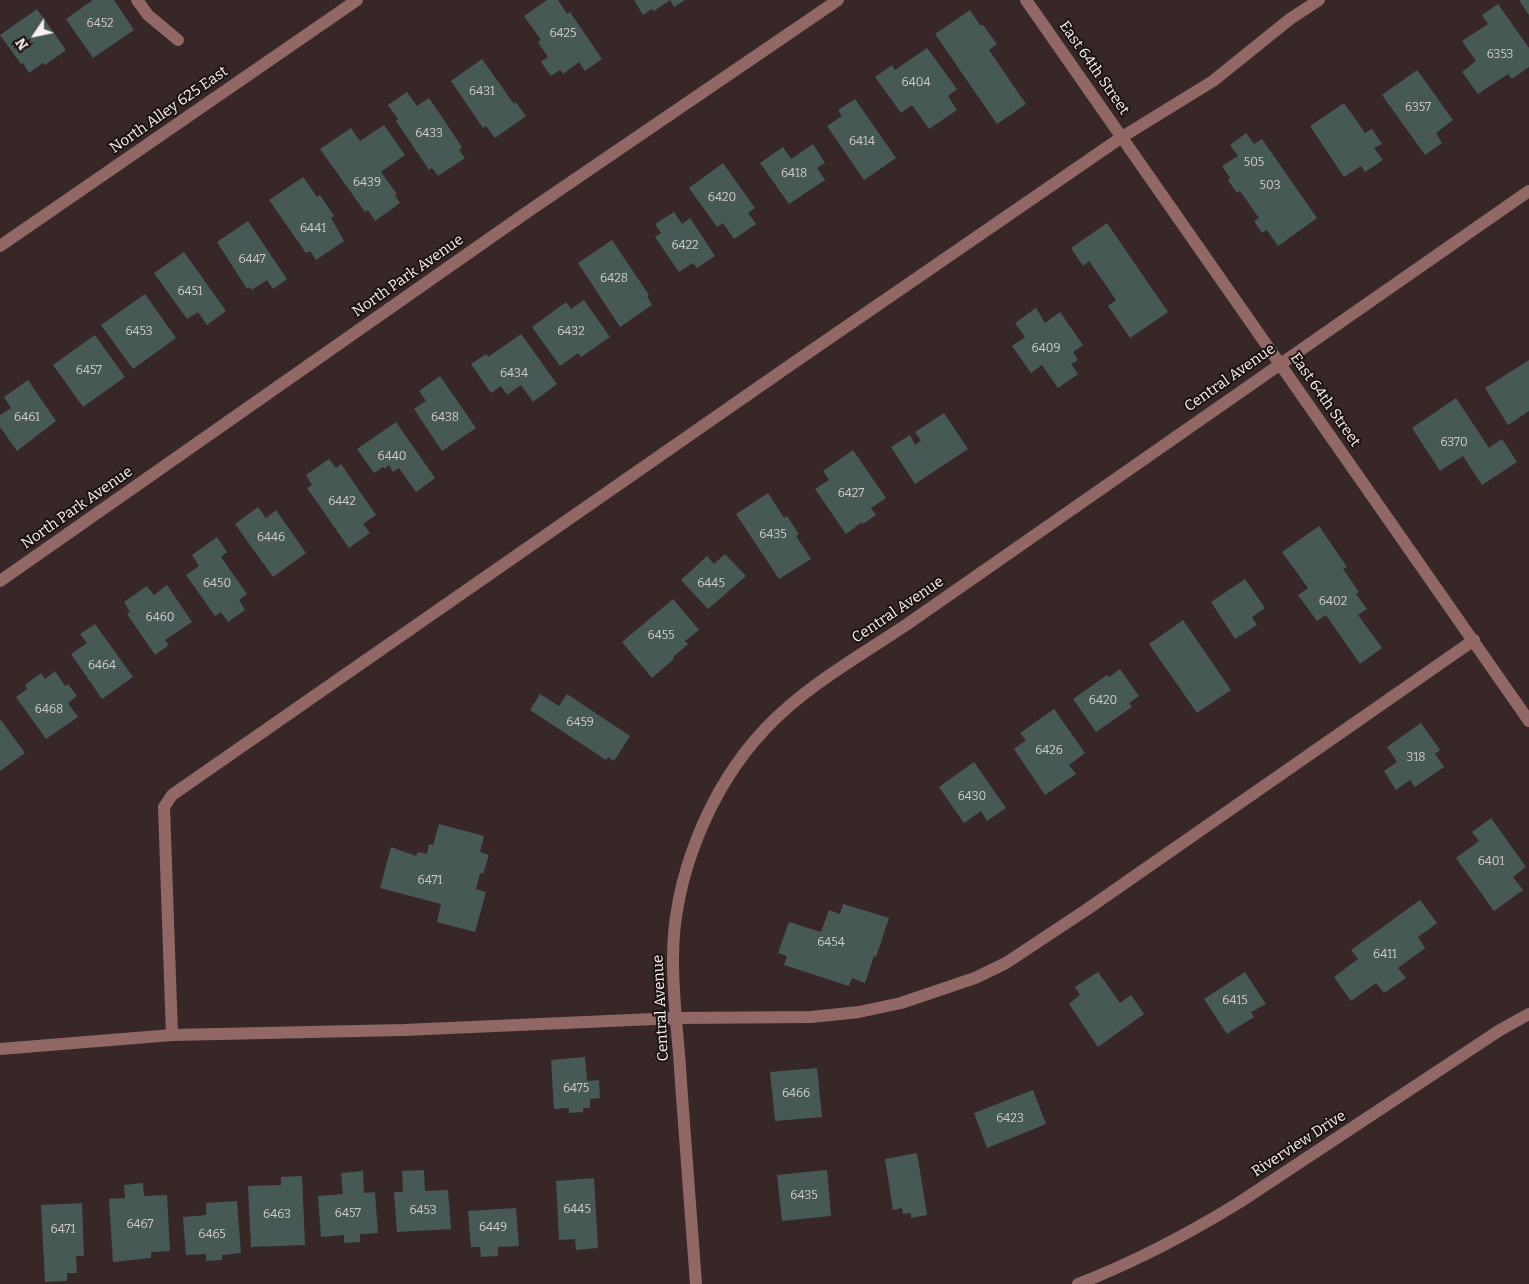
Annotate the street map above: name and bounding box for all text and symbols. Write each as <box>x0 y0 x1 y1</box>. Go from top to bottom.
north arrow <box>10 10 60 60</box>
house number: 6452 <box>87 17 113 31</box>
street label: East 64th Street <box>1055 18 1133 118</box>
house number: 6425 <box>549 27 577 41</box>
text: N <box>12 34 32 53</box>
house number: 6353 <box>1487 48 1513 62</box>
street label: North Alley 625 East <box>106 62 232 158</box>
house number: 6404 <box>902 76 930 90</box>
house number: 6431 <box>469 85 495 99</box>
house number: 6357 <box>1405 101 1431 115</box>
house number: 6433 <box>415 127 443 141</box>
house number: 6414 <box>849 135 875 149</box>
house number: 505 <box>1244 156 1264 170</box>
house number: 6418 <box>781 167 807 181</box>
house number: 6439 <box>353 176 381 190</box>
house number: 503 <box>1260 179 1280 193</box>
house number: 6420 <box>708 191 736 205</box>
house number: 6441 <box>300 222 326 236</box>
street label: North Park Avenue <box>349 231 467 321</box>
house number: 6422 <box>671 239 699 253</box>
house number: 6447 <box>238 253 266 267</box>
house number: 6428 <box>600 272 628 286</box>
house number: 6451 <box>177 285 203 299</box>
house number: 6453 <box>125 325 153 339</box>
house number: 6432 <box>557 325 585 339</box>
street label: Central Avenue <box>1181 340 1279 416</box>
house number: 6409 <box>1032 342 1060 356</box>
street label: East 64th Street <box>1286 350 1364 450</box>
house number: 6457 <box>76 364 102 378</box>
house number: 6434 <box>500 367 528 381</box>
house number: 6461 <box>14 411 40 425</box>
house number: 6438 <box>431 411 459 425</box>
house number: 6370 <box>1440 436 1468 450</box>
house number: 6440 <box>378 450 406 464</box>
street label: North Park Avenue <box>18 463 136 553</box>
house number: 6427 <box>838 487 864 501</box>
house number: 6442 <box>328 495 356 509</box>
house number: 6435 <box>759 528 787 542</box>
house number: 6446 <box>257 531 285 545</box>
street label: Central Avenue <box>849 573 947 647</box>
house number: 6450 <box>203 577 231 591</box>
house number: 6445 <box>697 577 725 591</box>
house number: 6402 <box>1319 595 1347 609</box>
house number: 6460 <box>146 611 174 625</box>
house number: 6455 <box>648 629 674 643</box>
house number: 6464 <box>88 659 116 673</box>
house number: 6420 <box>1089 694 1117 708</box>
house number: 6468 <box>35 703 63 717</box>
house number: 6459 <box>566 716 594 730</box>
house number: 6426 <box>1035 744 1063 758</box>
house number: 318 <box>1407 751 1425 765</box>
house number: 6430 <box>958 790 986 804</box>
house number: 6401 <box>1478 855 1504 869</box>
house number: 6471 <box>418 874 442 888</box>
house number: 6454 <box>817 936 845 950</box>
house number: 6411 <box>1373 948 1397 962</box>
street label: Central Avenue <box>649 954 673 1062</box>
house number: 6415 <box>1222 994 1248 1008</box>
house number: 6475 <box>563 1082 589 1096</box>
house number: 6466 <box>782 1087 810 1101</box>
street label: Riverview Drive <box>1249 1107 1349 1181</box>
house number: 6423 <box>996 1112 1024 1126</box>
house number: 6435 <box>790 1189 818 1203</box>
house number: 6445 <box>563 1203 591 1217</box>
house number: 6453 <box>409 1204 437 1218</box>
house number: 6457 <box>335 1207 361 1221</box>
house number: 6463 <box>263 1208 291 1222</box>
house number: 6467 <box>127 1218 153 1232</box>
house number: 6449 <box>479 1221 507 1235</box>
house number: 6471 <box>51 1223 75 1237</box>
house number: 6465 <box>198 1228 226 1242</box>

